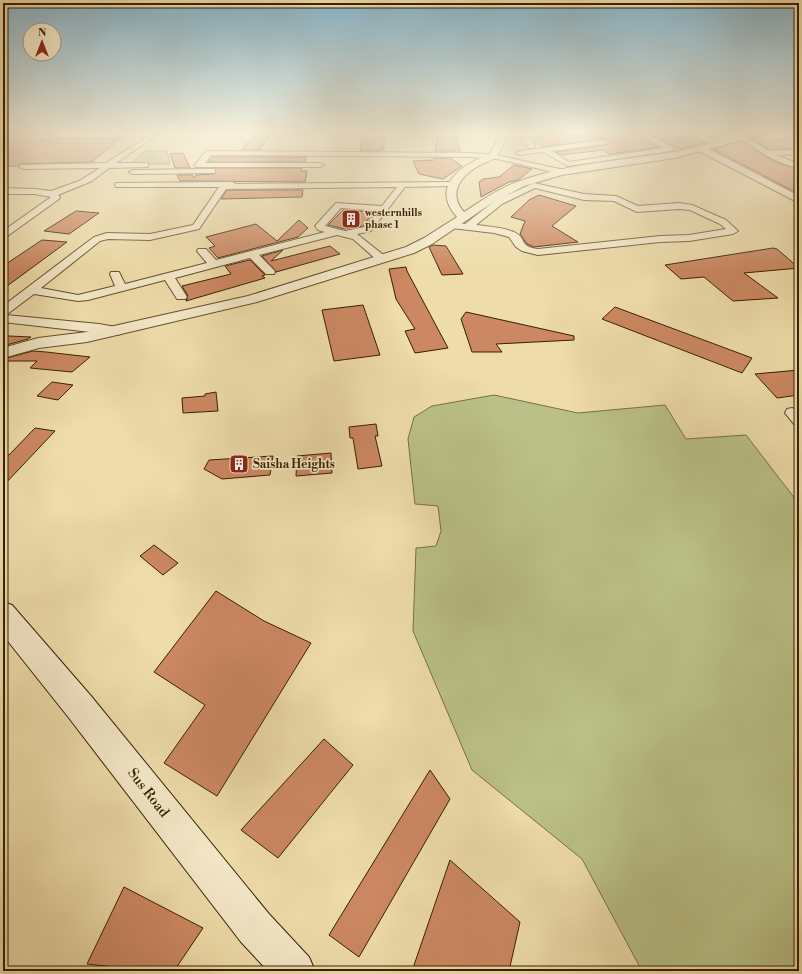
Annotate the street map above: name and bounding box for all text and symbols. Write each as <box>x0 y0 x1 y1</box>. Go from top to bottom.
north arrow <box>22 22 62 62</box>
text: N <box>38 26 47 40</box>
place label: westernhills phase 1 <box>364 207 422 231</box>
building icon: westernhills phase 1 <box>340 208 362 230</box>
building icon: Saisha Heights <box>228 453 250 475</box>
place label: Saisha Heights <box>253 457 335 472</box>
street label: Sus Road <box>123 765 173 821</box>

